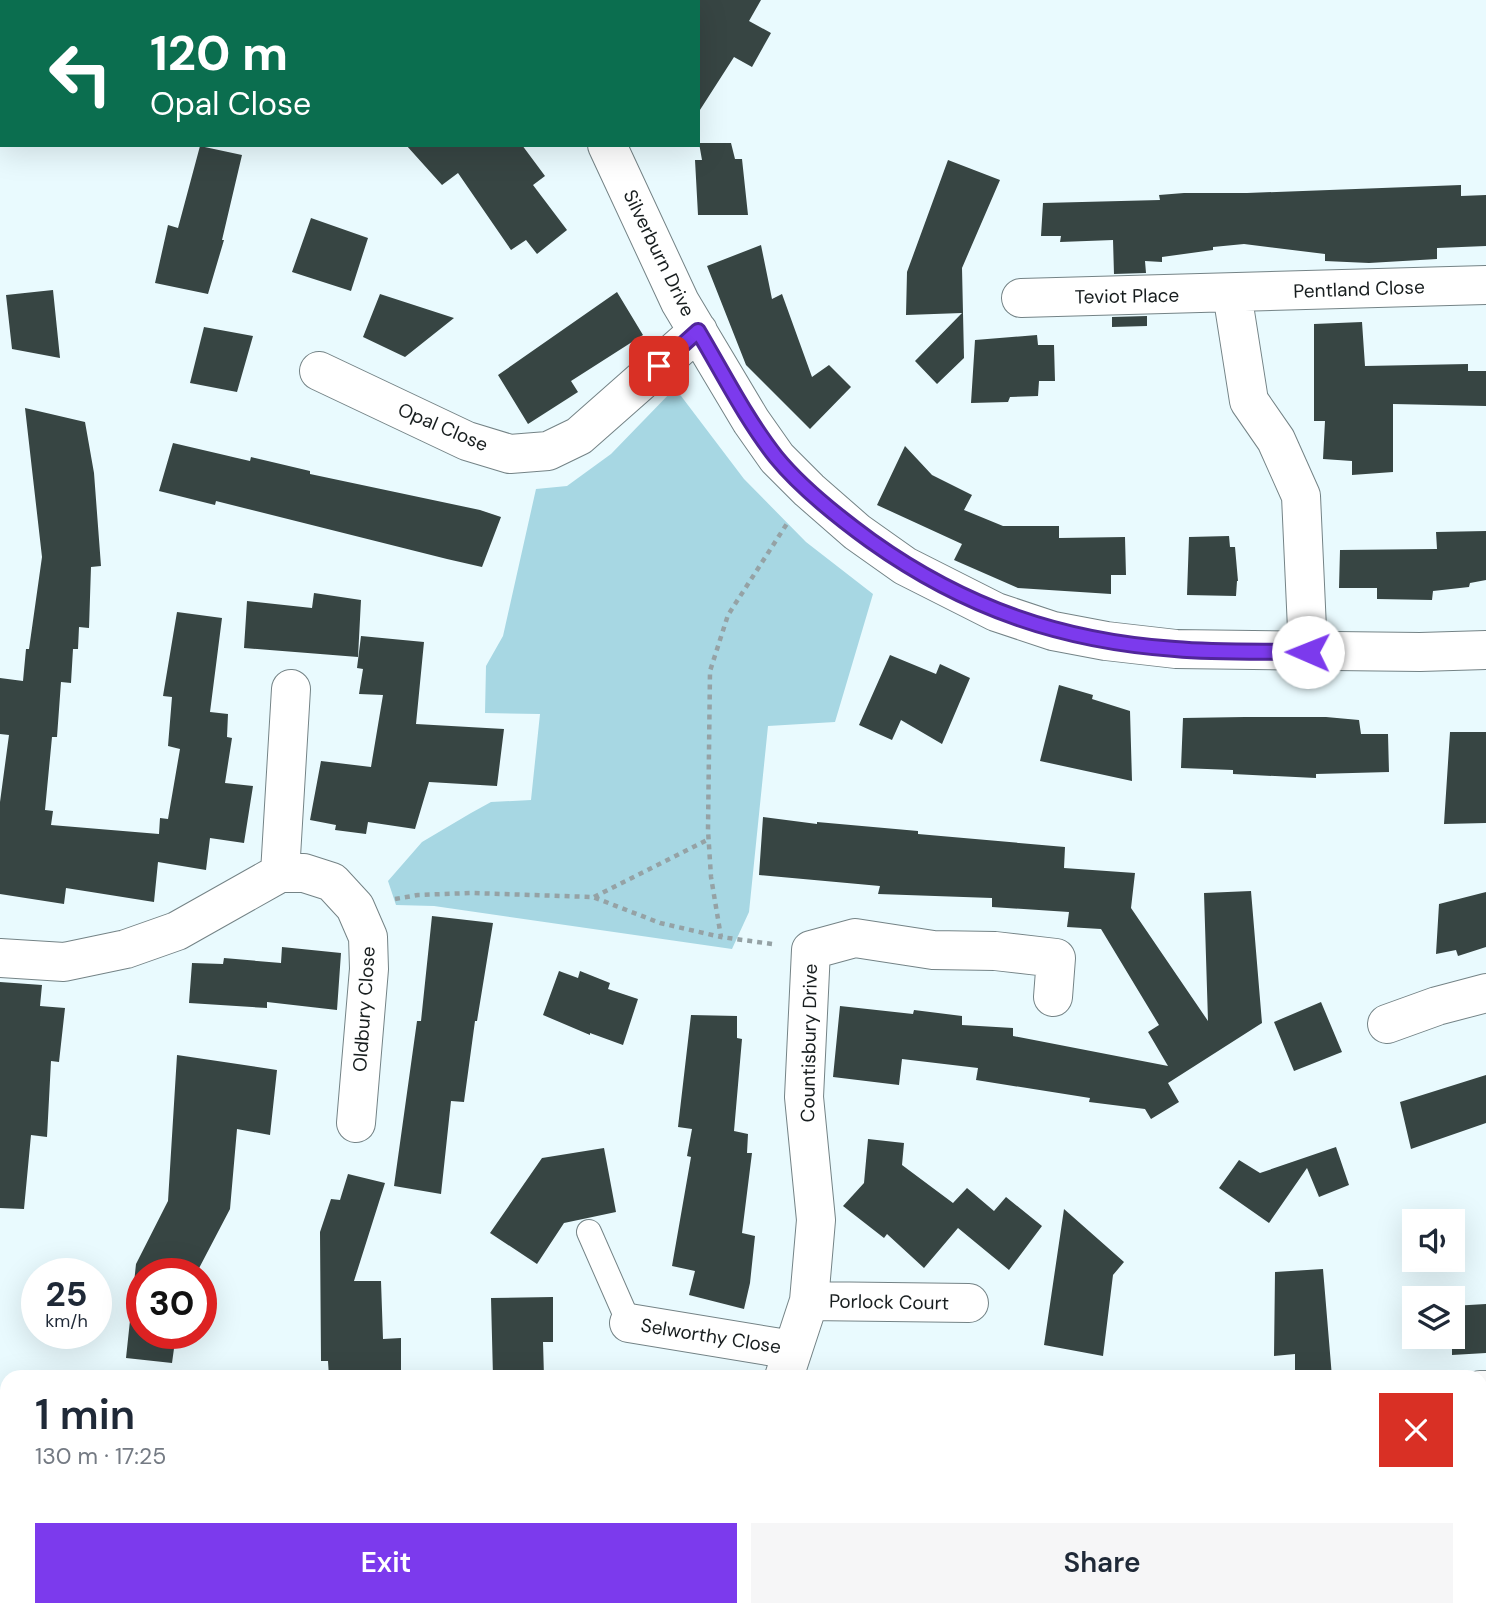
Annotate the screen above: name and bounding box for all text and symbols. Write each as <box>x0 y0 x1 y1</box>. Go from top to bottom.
text: 120 m <box>150 21 288 85</box>
icon: left <box>35 28 126 119</box>
text: Opal Close <box>150 83 311 125</box>
street label: Silverburn Drive <box>618 186 700 320</box>
street label: Pentland Close <box>1293 274 1425 304</box>
street label: Teviot Place <box>1075 283 1179 309</box>
pin <box>629 336 689 396</box>
icon: arrive <box>640 347 678 385</box>
street label: Opal Close <box>394 397 492 457</box>
position arrow <box>1271 615 1345 689</box>
street label: Oldbury Close <box>347 945 381 1073</box>
street label: Countisbury Drive <box>795 963 823 1123</box>
map controls <box>1402 1209 1465 1349</box>
button: sound <box>1402 1209 1465 1272</box>
speed limit sign: 30 <box>126 1258 217 1349</box>
text: 25 <box>46 1271 87 1317</box>
button: layers <box>1402 1286 1465 1349</box>
street label: Porlock Court <box>829 1288 949 1316</box>
text: km/h <box>45 1309 88 1333</box>
street label: Selworthy Close <box>639 1313 783 1359</box>
text: 1 min <box>35 1387 135 1442</box>
button: close <box>1379 1393 1453 1467</box>
text: 130 m · 17:25 <box>35 1441 166 1471</box>
button: Exit <box>35 1523 737 1603</box>
button: Share <box>751 1523 1453 1603</box>

